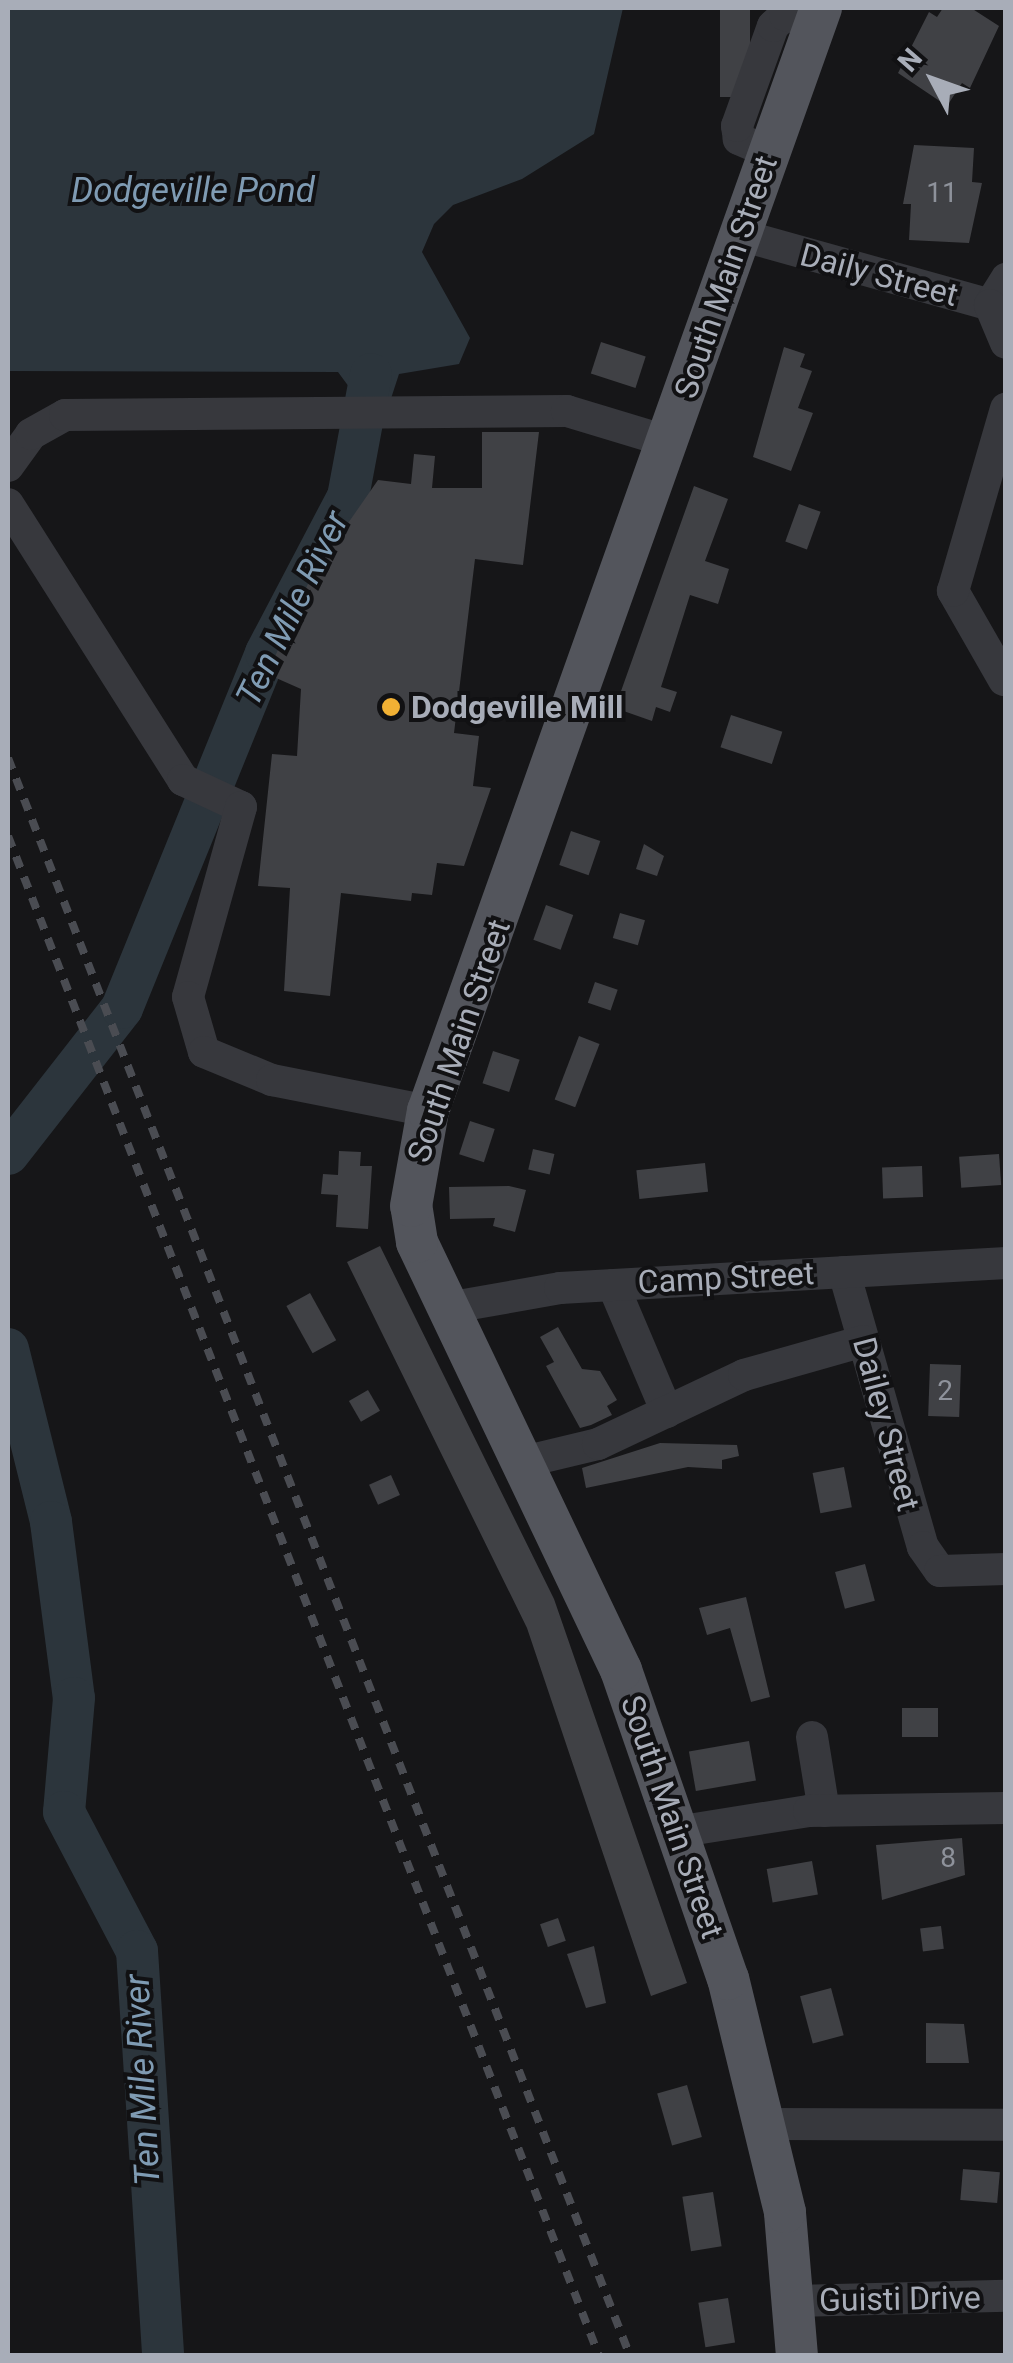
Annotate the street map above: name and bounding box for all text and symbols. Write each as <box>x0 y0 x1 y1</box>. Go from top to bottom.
north arrow <box>883 30 983 130</box>
text: N <box>891 42 929 78</box>
street label: South Main Street <box>666 151 786 403</box>
water label: Dodgeville Pond <box>71 170 315 212</box>
house number: 11 <box>926 176 958 210</box>
street label: Daily Street <box>796 236 962 314</box>
water label: Ten Mile River <box>228 505 358 713</box>
place label: Dodgeville Mill <box>411 688 624 726</box>
marker: Dodgeville Mill <box>380 696 402 718</box>
street label: South Main Street <box>399 915 519 1167</box>
street label: Camp Street <box>637 1254 815 1302</box>
street label: Dailey Street <box>844 1333 928 1515</box>
house number: 2 <box>937 1374 953 1408</box>
street label: South Main Street <box>612 1691 732 1943</box>
house number: 8 <box>940 1841 956 1875</box>
water label: Ten Mile River <box>116 1973 170 2187</box>
street label: Guisti Drive <box>819 2278 981 2320</box>

